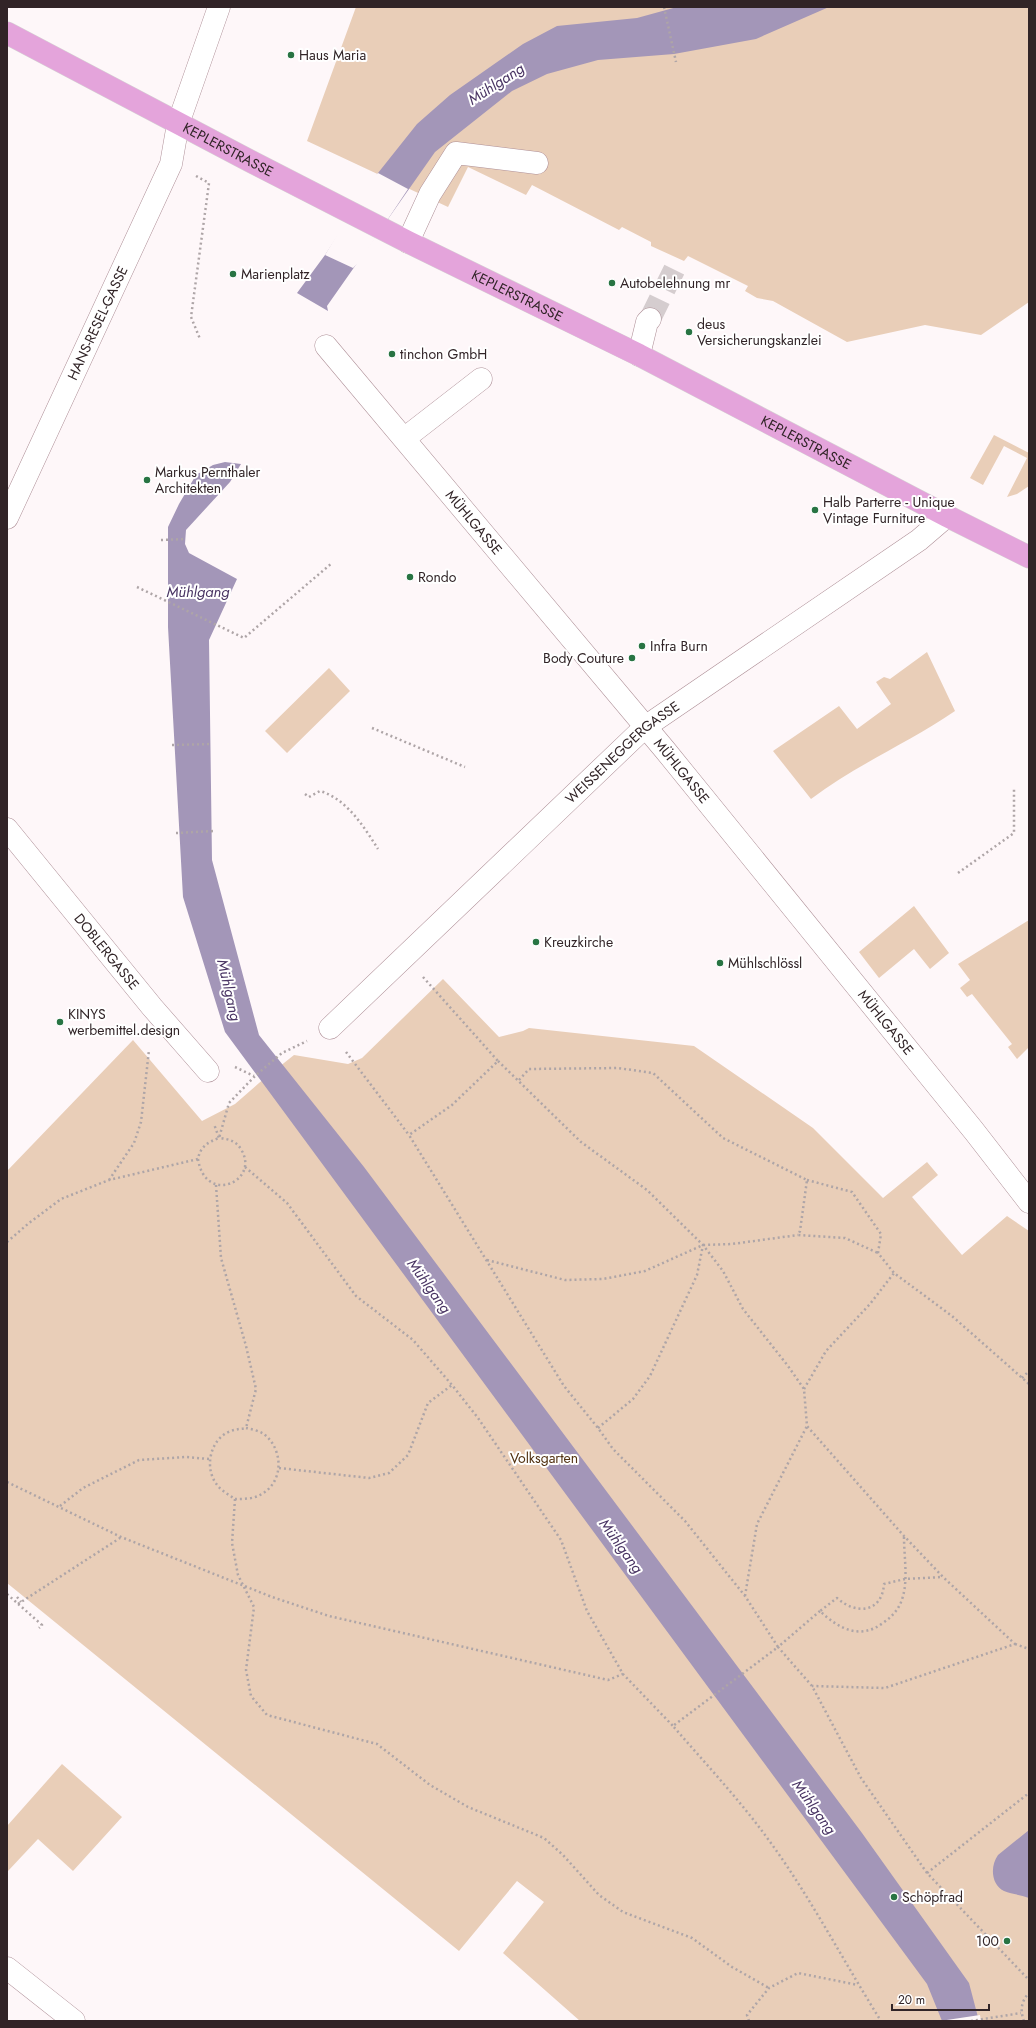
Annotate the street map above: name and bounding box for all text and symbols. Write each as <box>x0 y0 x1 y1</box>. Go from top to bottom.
place label: Haus Maria <box>299 45 366 65</box>
marker: Haus Maria <box>286 50 296 60</box>
water label: Mühlgang <box>464 57 529 110</box>
street label: KEPLERSTRASSE <box>179 117 277 181</box>
street label: HANS-RESEL-GASSE <box>62 263 132 383</box>
place label: Marienplatz <box>241 264 310 284</box>
street label: KEPLERSTRASSE <box>468 265 567 326</box>
marker: Marienplatz <box>228 269 238 279</box>
place label: Autobelehnung mr <box>620 273 730 293</box>
marker: Autobelehnung mr <box>607 278 617 288</box>
place label: deus Versicherungskanzlei <box>697 314 822 350</box>
marker: deus Versicherungskanzlei <box>684 327 694 337</box>
place label: tinchon GmbH <box>400 344 487 364</box>
marker: tinchon GmbH <box>387 349 397 359</box>
street label: KEPLERSTRASSE <box>757 410 855 474</box>
place label: Markus Pernthaler Architekten <box>155 462 261 498</box>
marker: Markus Pernthaler Architekten <box>142 475 152 485</box>
street label: MÜHLGASSE <box>441 486 507 559</box>
place label: Halb Parterre - Unique Vintage Furniture <box>823 492 955 528</box>
marker: Halb Parterre - Unique Vintage Furniture <box>810 505 820 515</box>
place label: Rondo <box>418 567 457 587</box>
marker: Rondo <box>405 572 415 582</box>
water label: Mühlgang <box>167 581 230 603</box>
place label: Infra Burn <box>650 636 708 656</box>
marker: Infra Burn <box>637 641 647 651</box>
place label: Body Couture <box>543 648 624 668</box>
marker: Body Couture <box>627 653 637 663</box>
street label: WEISSENEGGERGASSE <box>561 696 683 808</box>
street label: MÜHLGASSE <box>649 734 714 808</box>
street label: DOBLERGASSE <box>70 909 144 994</box>
place label: Kreuzkirche <box>544 932 613 952</box>
marker: Kreuzkirche <box>531 937 541 947</box>
place label: Mühlschlössl <box>728 953 802 973</box>
water label: Mühlgang <box>211 957 247 1024</box>
marker: Mühlschlössl <box>715 958 725 968</box>
street label: MÜHLGASSE <box>853 985 918 1059</box>
place label: KINYS werbemittel.design <box>68 1004 180 1040</box>
marker: KINYS werbemittel.design <box>55 1017 65 1027</box>
water label: Mühlgang <box>402 1254 457 1318</box>
park label: Volksgarten <box>510 1448 578 1468</box>
water label: Mühlgang <box>594 1514 649 1578</box>
water label: Mühlgang <box>787 1775 842 1839</box>
place label: Schöpfrad <box>902 1887 963 1907</box>
marker: Schöpfrad <box>889 1892 899 1902</box>
place label: 100 <box>976 1931 999 1951</box>
marker: 100 <box>1002 1936 1012 1946</box>
scale bar <box>892 1986 989 2012</box>
text: 20 m <box>898 1991 925 2009</box>

